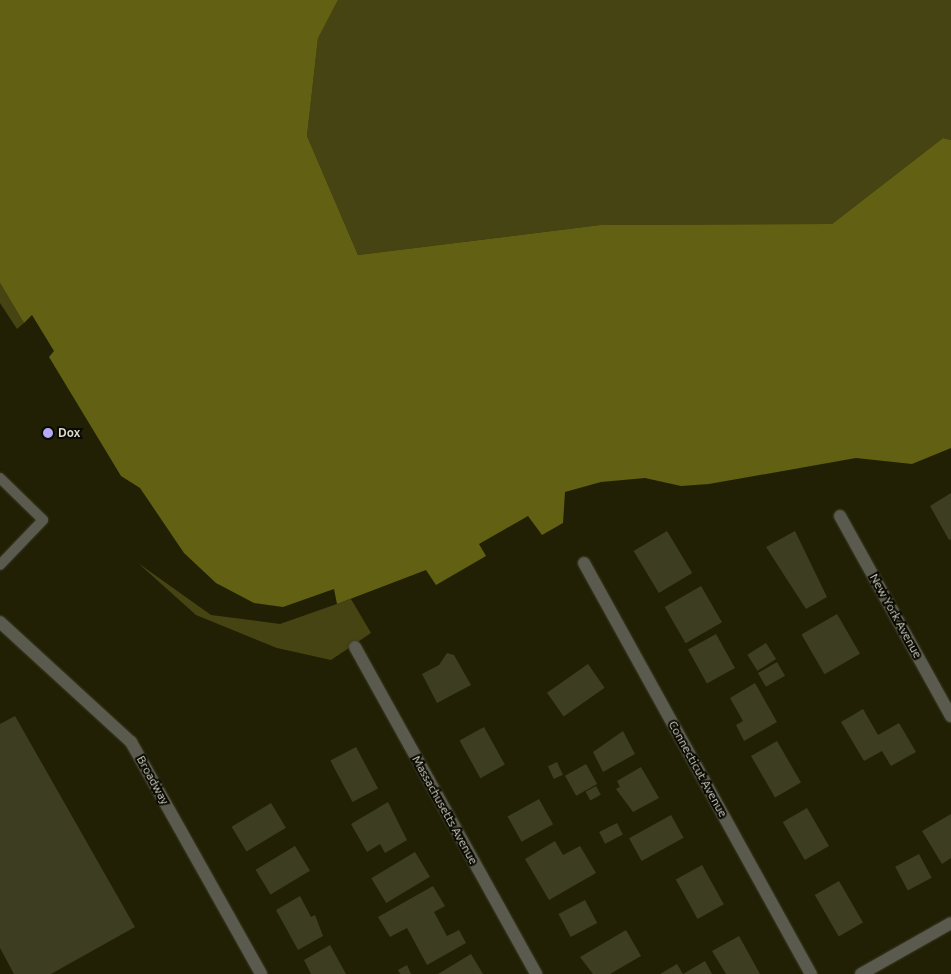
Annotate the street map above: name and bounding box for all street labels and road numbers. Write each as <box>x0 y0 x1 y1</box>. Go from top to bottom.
street label: New York Avenue <box>867 571 925 661</box>
street label: Connecticut Avenue <box>665 718 731 820</box>
street label: Broadway <box>134 753 172 807</box>
street label: Massachusetts Avenue <box>409 753 481 867</box>

